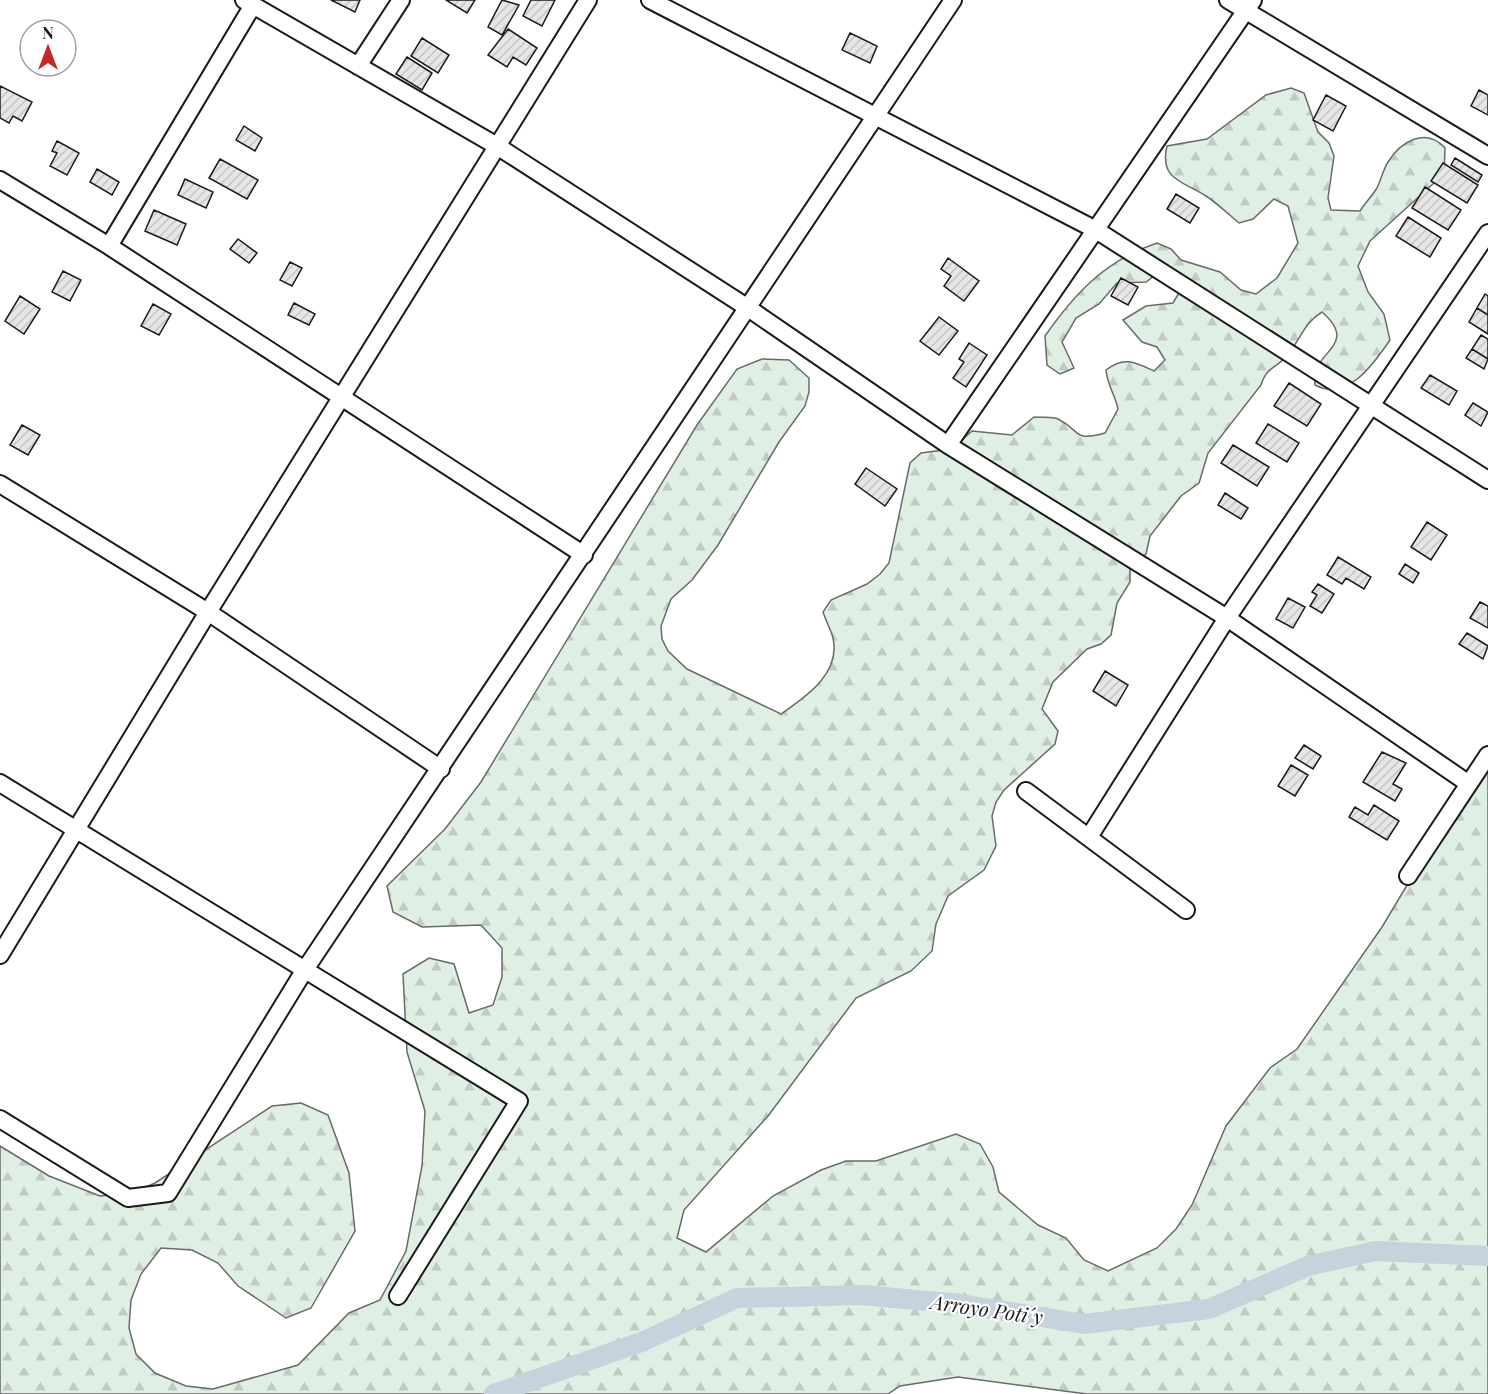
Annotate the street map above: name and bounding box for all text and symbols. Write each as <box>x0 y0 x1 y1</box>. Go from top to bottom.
north arrow <box>18 18 78 78</box>
text: N <box>42 22 54 43</box>
water label: Arroyo Poti´y <box>928 1287 1045 1330</box>

